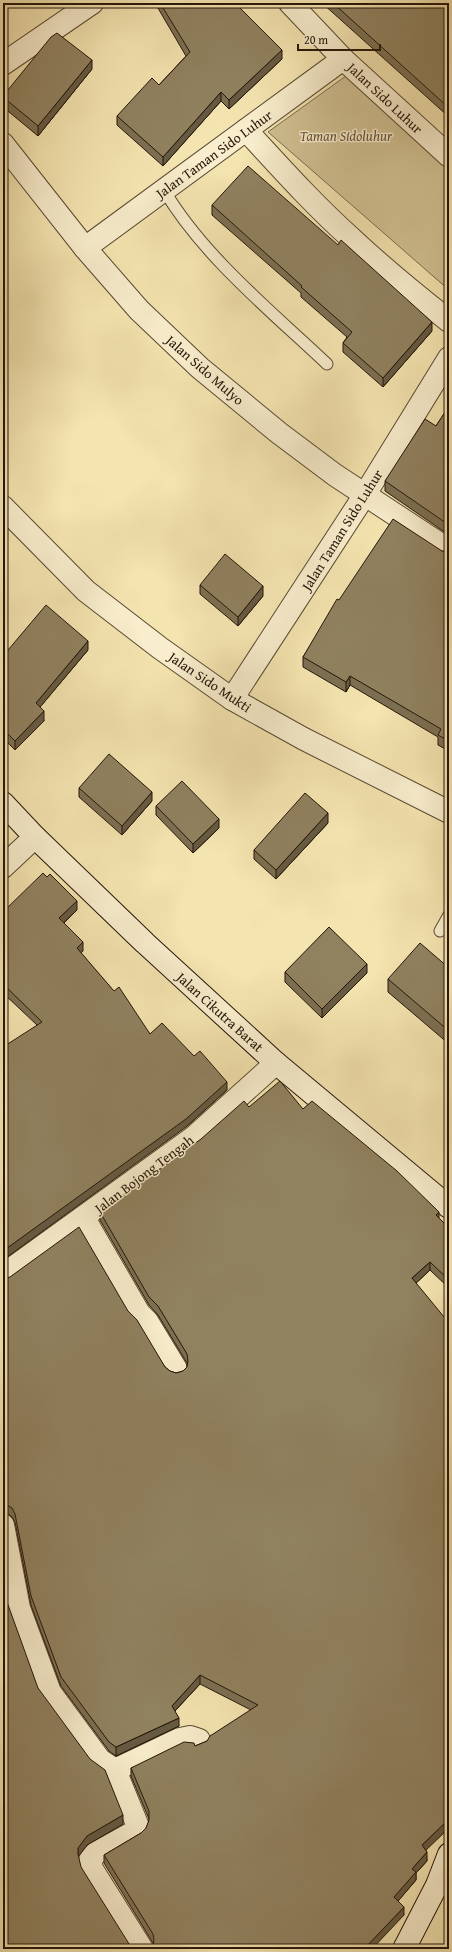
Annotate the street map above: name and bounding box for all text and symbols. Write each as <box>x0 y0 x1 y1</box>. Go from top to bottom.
scale bar <box>298 26 380 52</box>
text: 20 m <box>304 31 328 48</box>
street label: Jalan Sido Luhur <box>341 56 427 138</box>
street label: Jalan Taman Sido Luhur <box>150 105 276 204</box>
park label: Taman Sidoluhur <box>300 126 393 146</box>
street label: Jalan Sido Mulyo <box>160 329 248 410</box>
street label: Jalan Taman Sido Luhur <box>295 465 388 596</box>
street label: Jalan Sido Mukti <box>163 646 255 717</box>
street label: Jalan Cikutra Barat <box>171 966 268 1057</box>
street label: Jalan Bojong Tengah <box>89 1130 198 1219</box>

